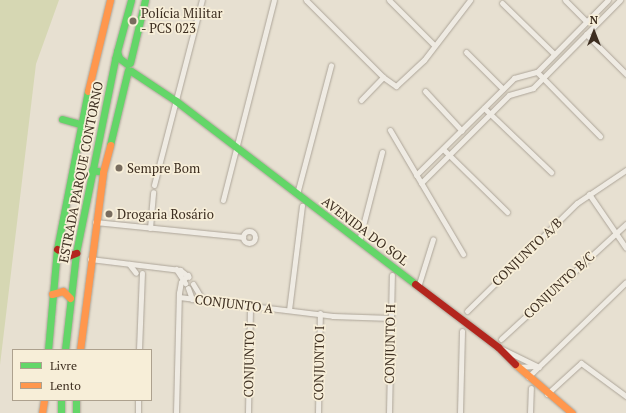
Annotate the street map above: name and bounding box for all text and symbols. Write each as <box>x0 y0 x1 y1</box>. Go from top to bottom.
place label: Polícia Militar - PCS 023 <box>141 6 222 37</box>
north arrow <box>574 12 614 52</box>
text: N <box>590 13 598 27</box>
marker: Polícia Militar - PCS 023 <box>128 16 138 26</box>
street label: ESTRADA PARQUE CONTORNO <box>56 80 106 264</box>
place label: Sempre Bom <box>127 160 200 176</box>
marker: Sempre Bom <box>114 163 124 173</box>
street label: AVENIDA DO SOL <box>319 193 411 269</box>
place label: Drogaria Rosário <box>117 206 214 222</box>
marker: Drogaria Rosário <box>104 209 114 219</box>
street label: CONJUNTO A/B <box>489 215 565 289</box>
street label: CONJUNTO B/C <box>520 248 598 322</box>
street label: CONJUNTO A <box>194 291 274 317</box>
street label: CONJUNTO H <box>382 304 398 384</box>
street label: CONJUNTO J <box>241 322 257 398</box>
street label: CONJUNTO I <box>311 325 327 401</box>
legend <box>12 349 152 401</box>
text: Livre <box>50 358 77 373</box>
text: Lento <box>50 378 81 393</box>

